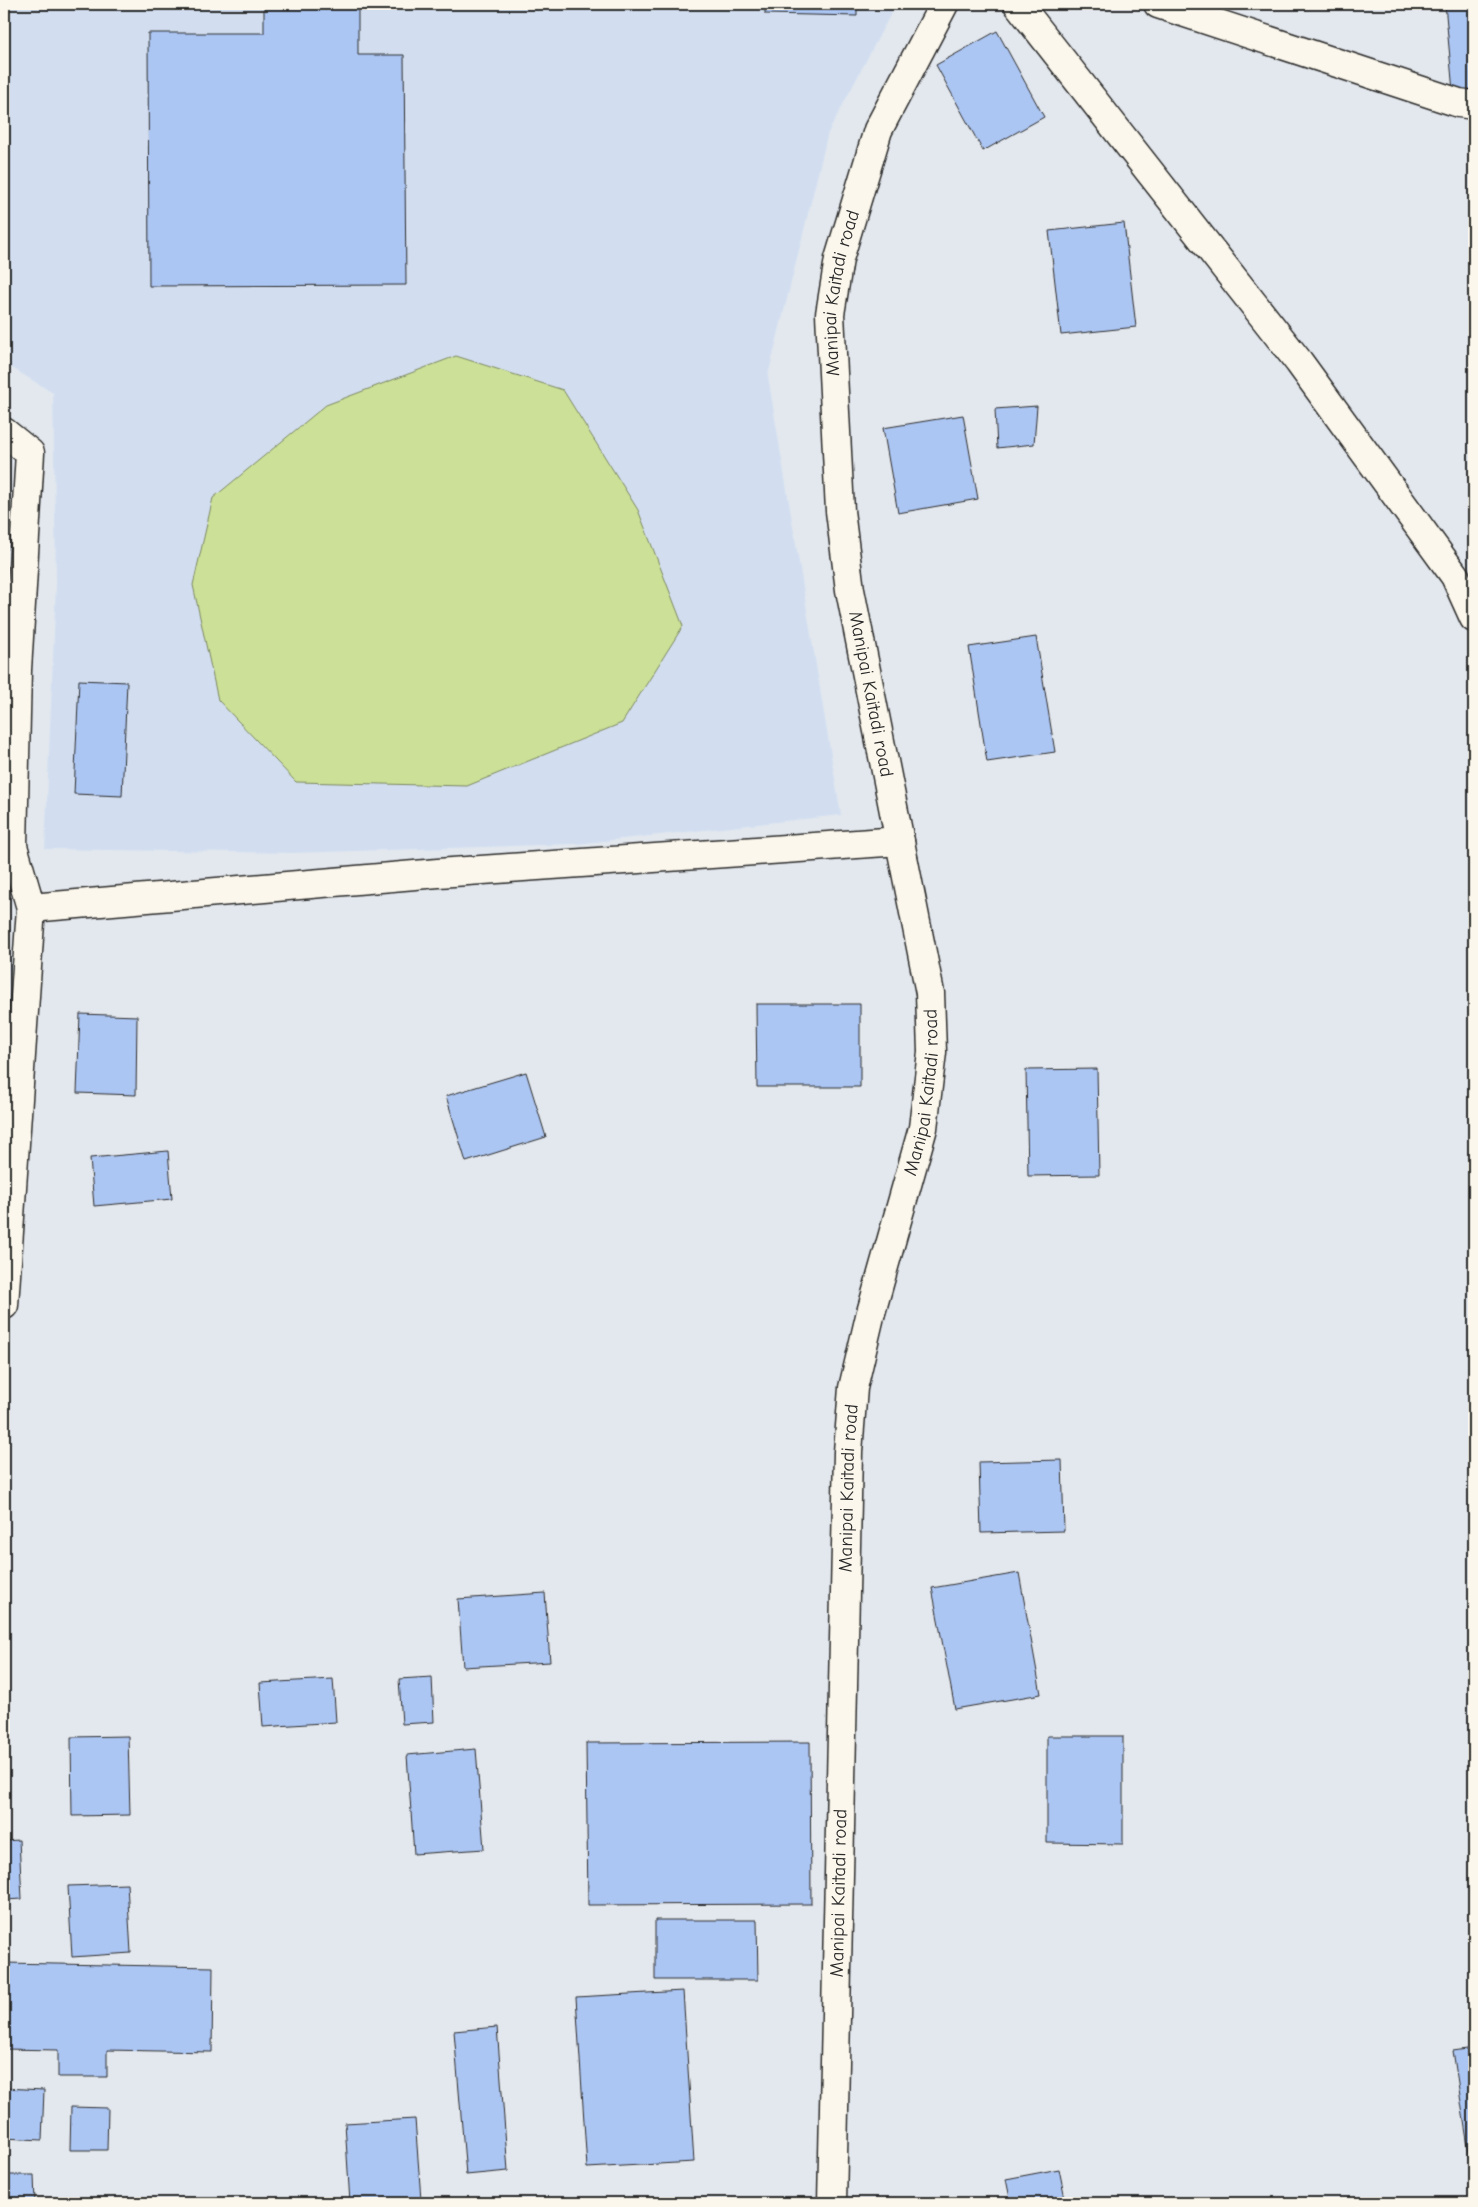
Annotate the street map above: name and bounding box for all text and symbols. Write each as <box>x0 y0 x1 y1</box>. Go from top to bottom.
street label: Manipai Kaitadi road <box>819 207 864 377</box>
street label: Manipai Kaitadi road <box>844 609 898 779</box>
street label: Manipai Kaitadi road <box>899 1009 943 1178</box>
street label: Manipai Kaitadi road <box>834 1403 863 1573</box>
street label: Manipai Kaitadi road <box>826 1809 851 1978</box>

